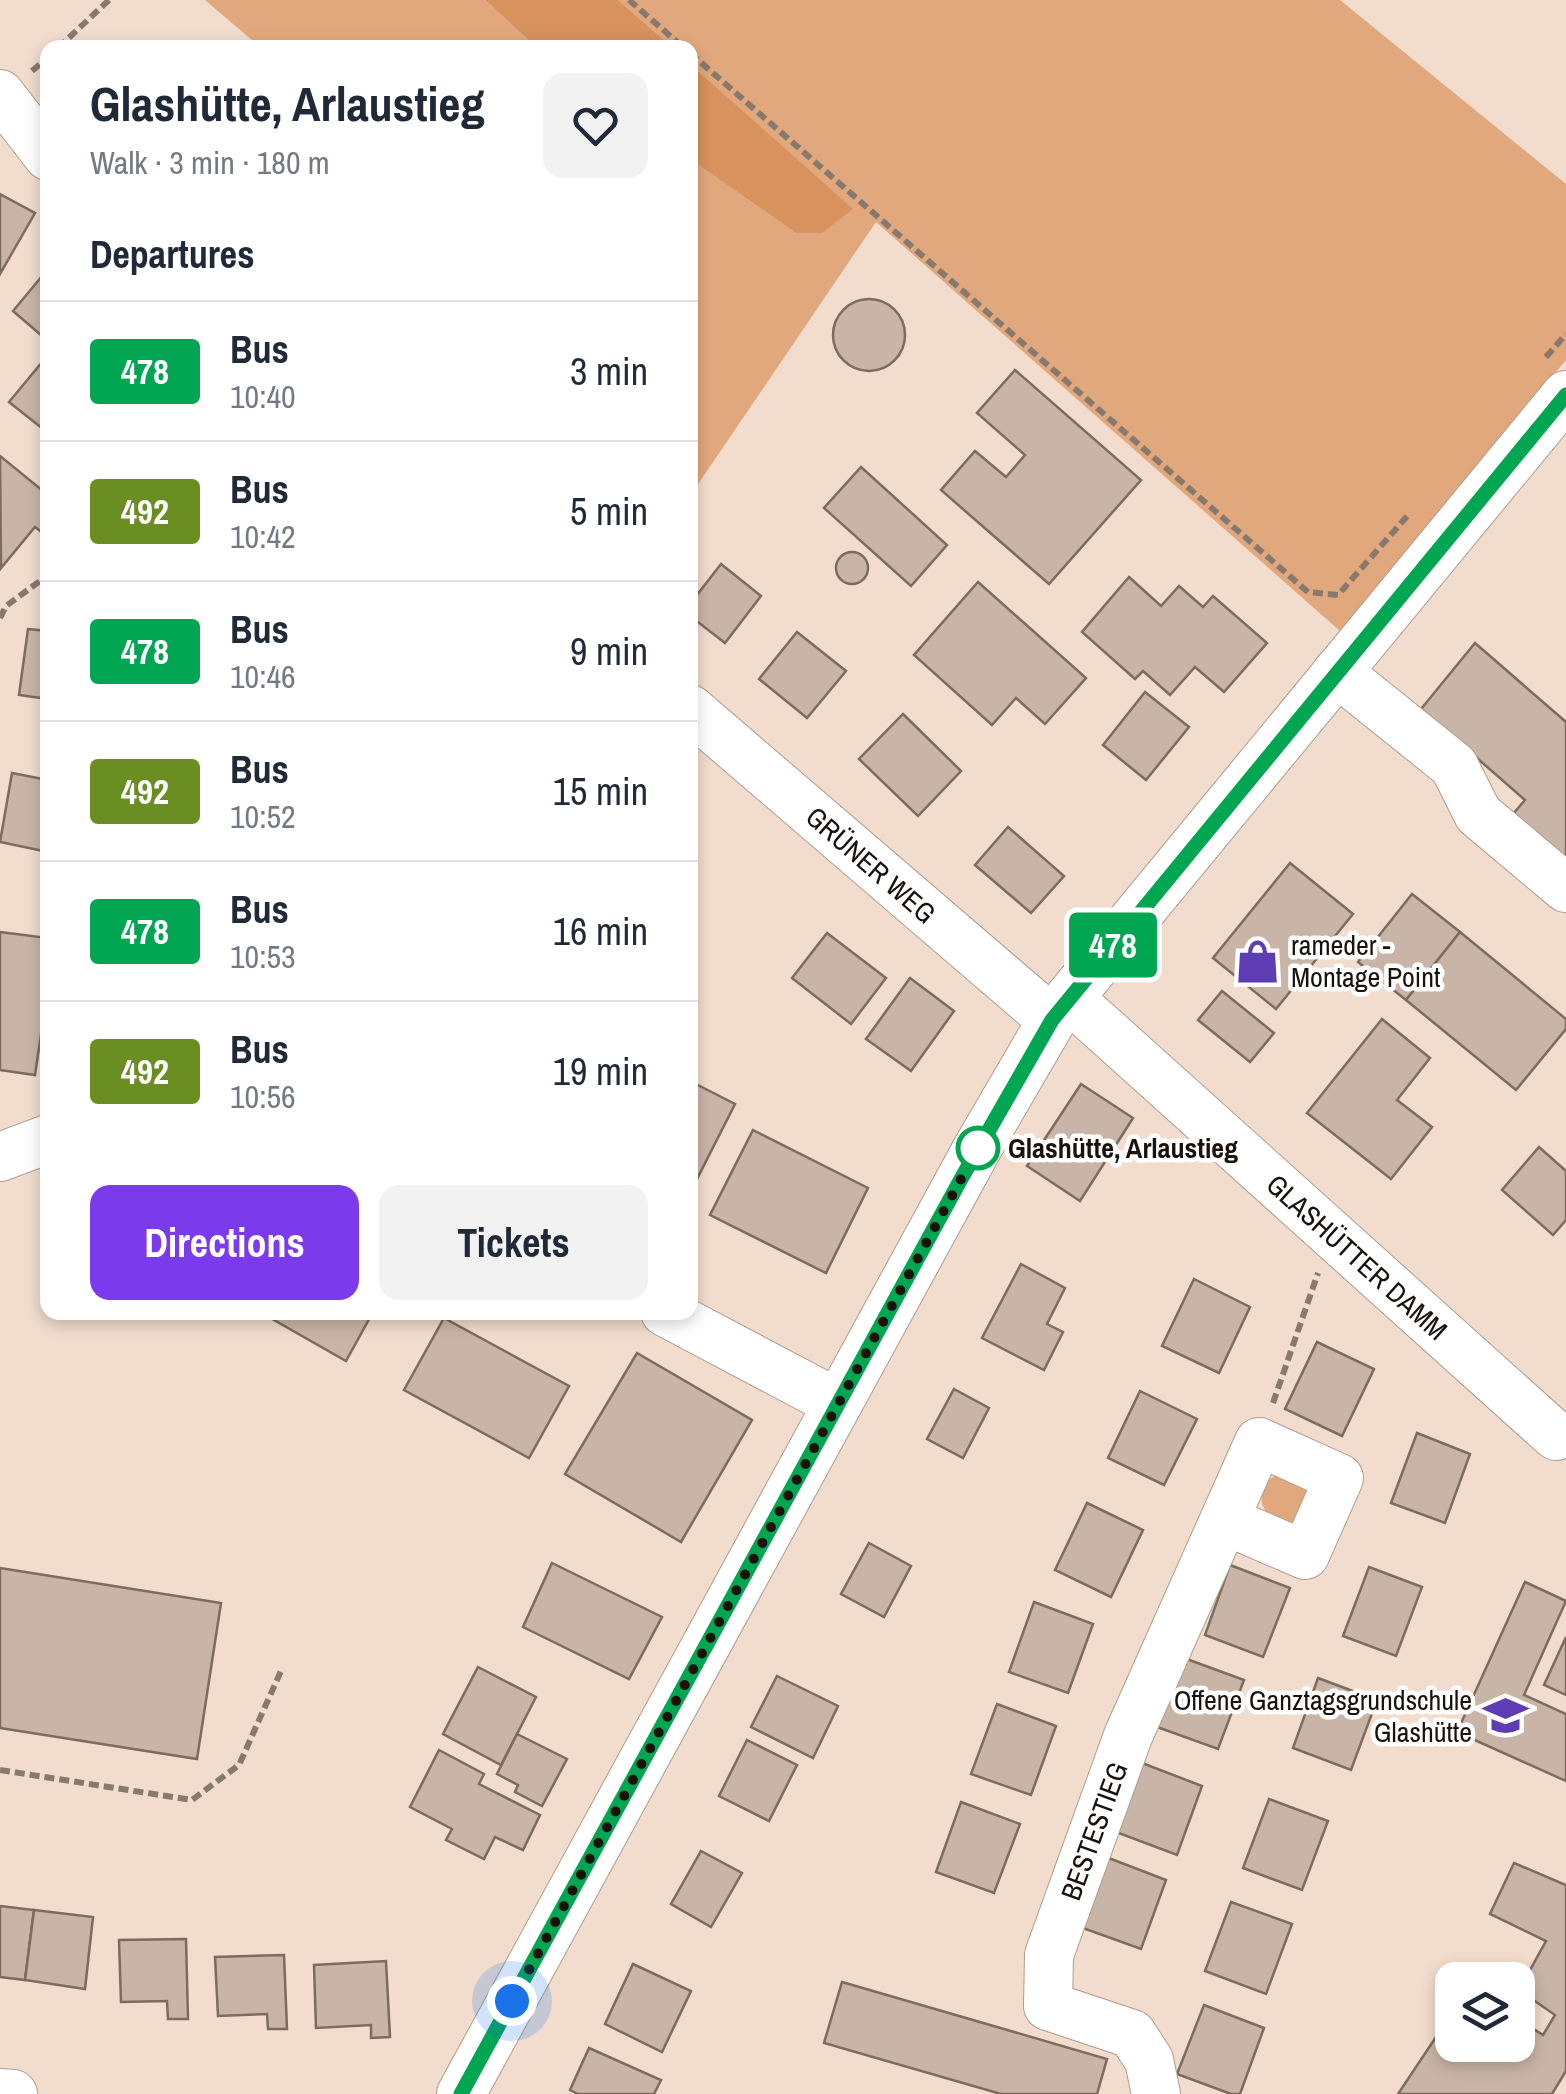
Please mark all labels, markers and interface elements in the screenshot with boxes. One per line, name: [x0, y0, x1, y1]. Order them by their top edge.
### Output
text: Glashütte, Arlaustieg: [90, 71, 484, 136]
button: heart: [543, 73, 648, 178]
text: Walk · 3 min · 180 m: [90, 141, 330, 184]
text: Departures: [90, 229, 255, 280]
text: Bus: [230, 324, 289, 375]
text: 3 min: [570, 346, 648, 397]
text: 478: [121, 348, 169, 395]
text: 10:40: [230, 375, 296, 418]
text: Bus: [230, 464, 289, 515]
text: 5 min: [570, 486, 648, 537]
text: 492: [121, 488, 169, 535]
text: 10:42: [230, 515, 296, 558]
text: Bus: [230, 604, 289, 655]
text: 9 min: [570, 626, 648, 677]
text: 478: [121, 628, 169, 675]
text: 10:46: [230, 655, 296, 698]
text: Bus: [230, 744, 289, 795]
text: 15 min: [553, 766, 648, 817]
text: 492: [121, 768, 169, 815]
text: 10:52: [230, 795, 296, 838]
street label: GRÜNER WEG: [798, 798, 944, 932]
text: Bus: [230, 884, 289, 935]
text: 16 min: [553, 906, 648, 957]
text: 478: [121, 908, 169, 955]
line badge: 478: [1056, 912, 1170, 978]
text: 478: [1089, 922, 1137, 969]
place label: rameder - Montage Point: [1291, 926, 1440, 996]
text: 10:53: [230, 935, 296, 978]
shop icon: rameder - Montage Point: [1234, 937, 1282, 985]
text: Bus: [230, 1024, 289, 1075]
text: 19 min: [553, 1046, 648, 1097]
text: 492: [121, 1048, 169, 1095]
text: 10:56: [230, 1075, 296, 1118]
marker: Glashütte, Arlaustieg: [957, 1127, 999, 1169]
place label: Glashütte, Arlaustieg: [1008, 1129, 1238, 1167]
street label: GLASHÜTTER DAMM: [1258, 1166, 1456, 1348]
button: Directions: [90, 1185, 359, 1300]
button: Tickets: [379, 1185, 648, 1300]
place label: Offene Ganztagsgrundschule Glashütte: [1174, 1681, 1472, 1751]
school or university icon: Offene Ganztagsgrundschule Glashütte: [1481, 1692, 1529, 1740]
street label: BESTESTIEG: [1051, 1757, 1137, 1905]
map controls: [1435, 1962, 1535, 2062]
button: layers: [1435, 1962, 1535, 2062]
your location: [487, 1976, 537, 2026]

